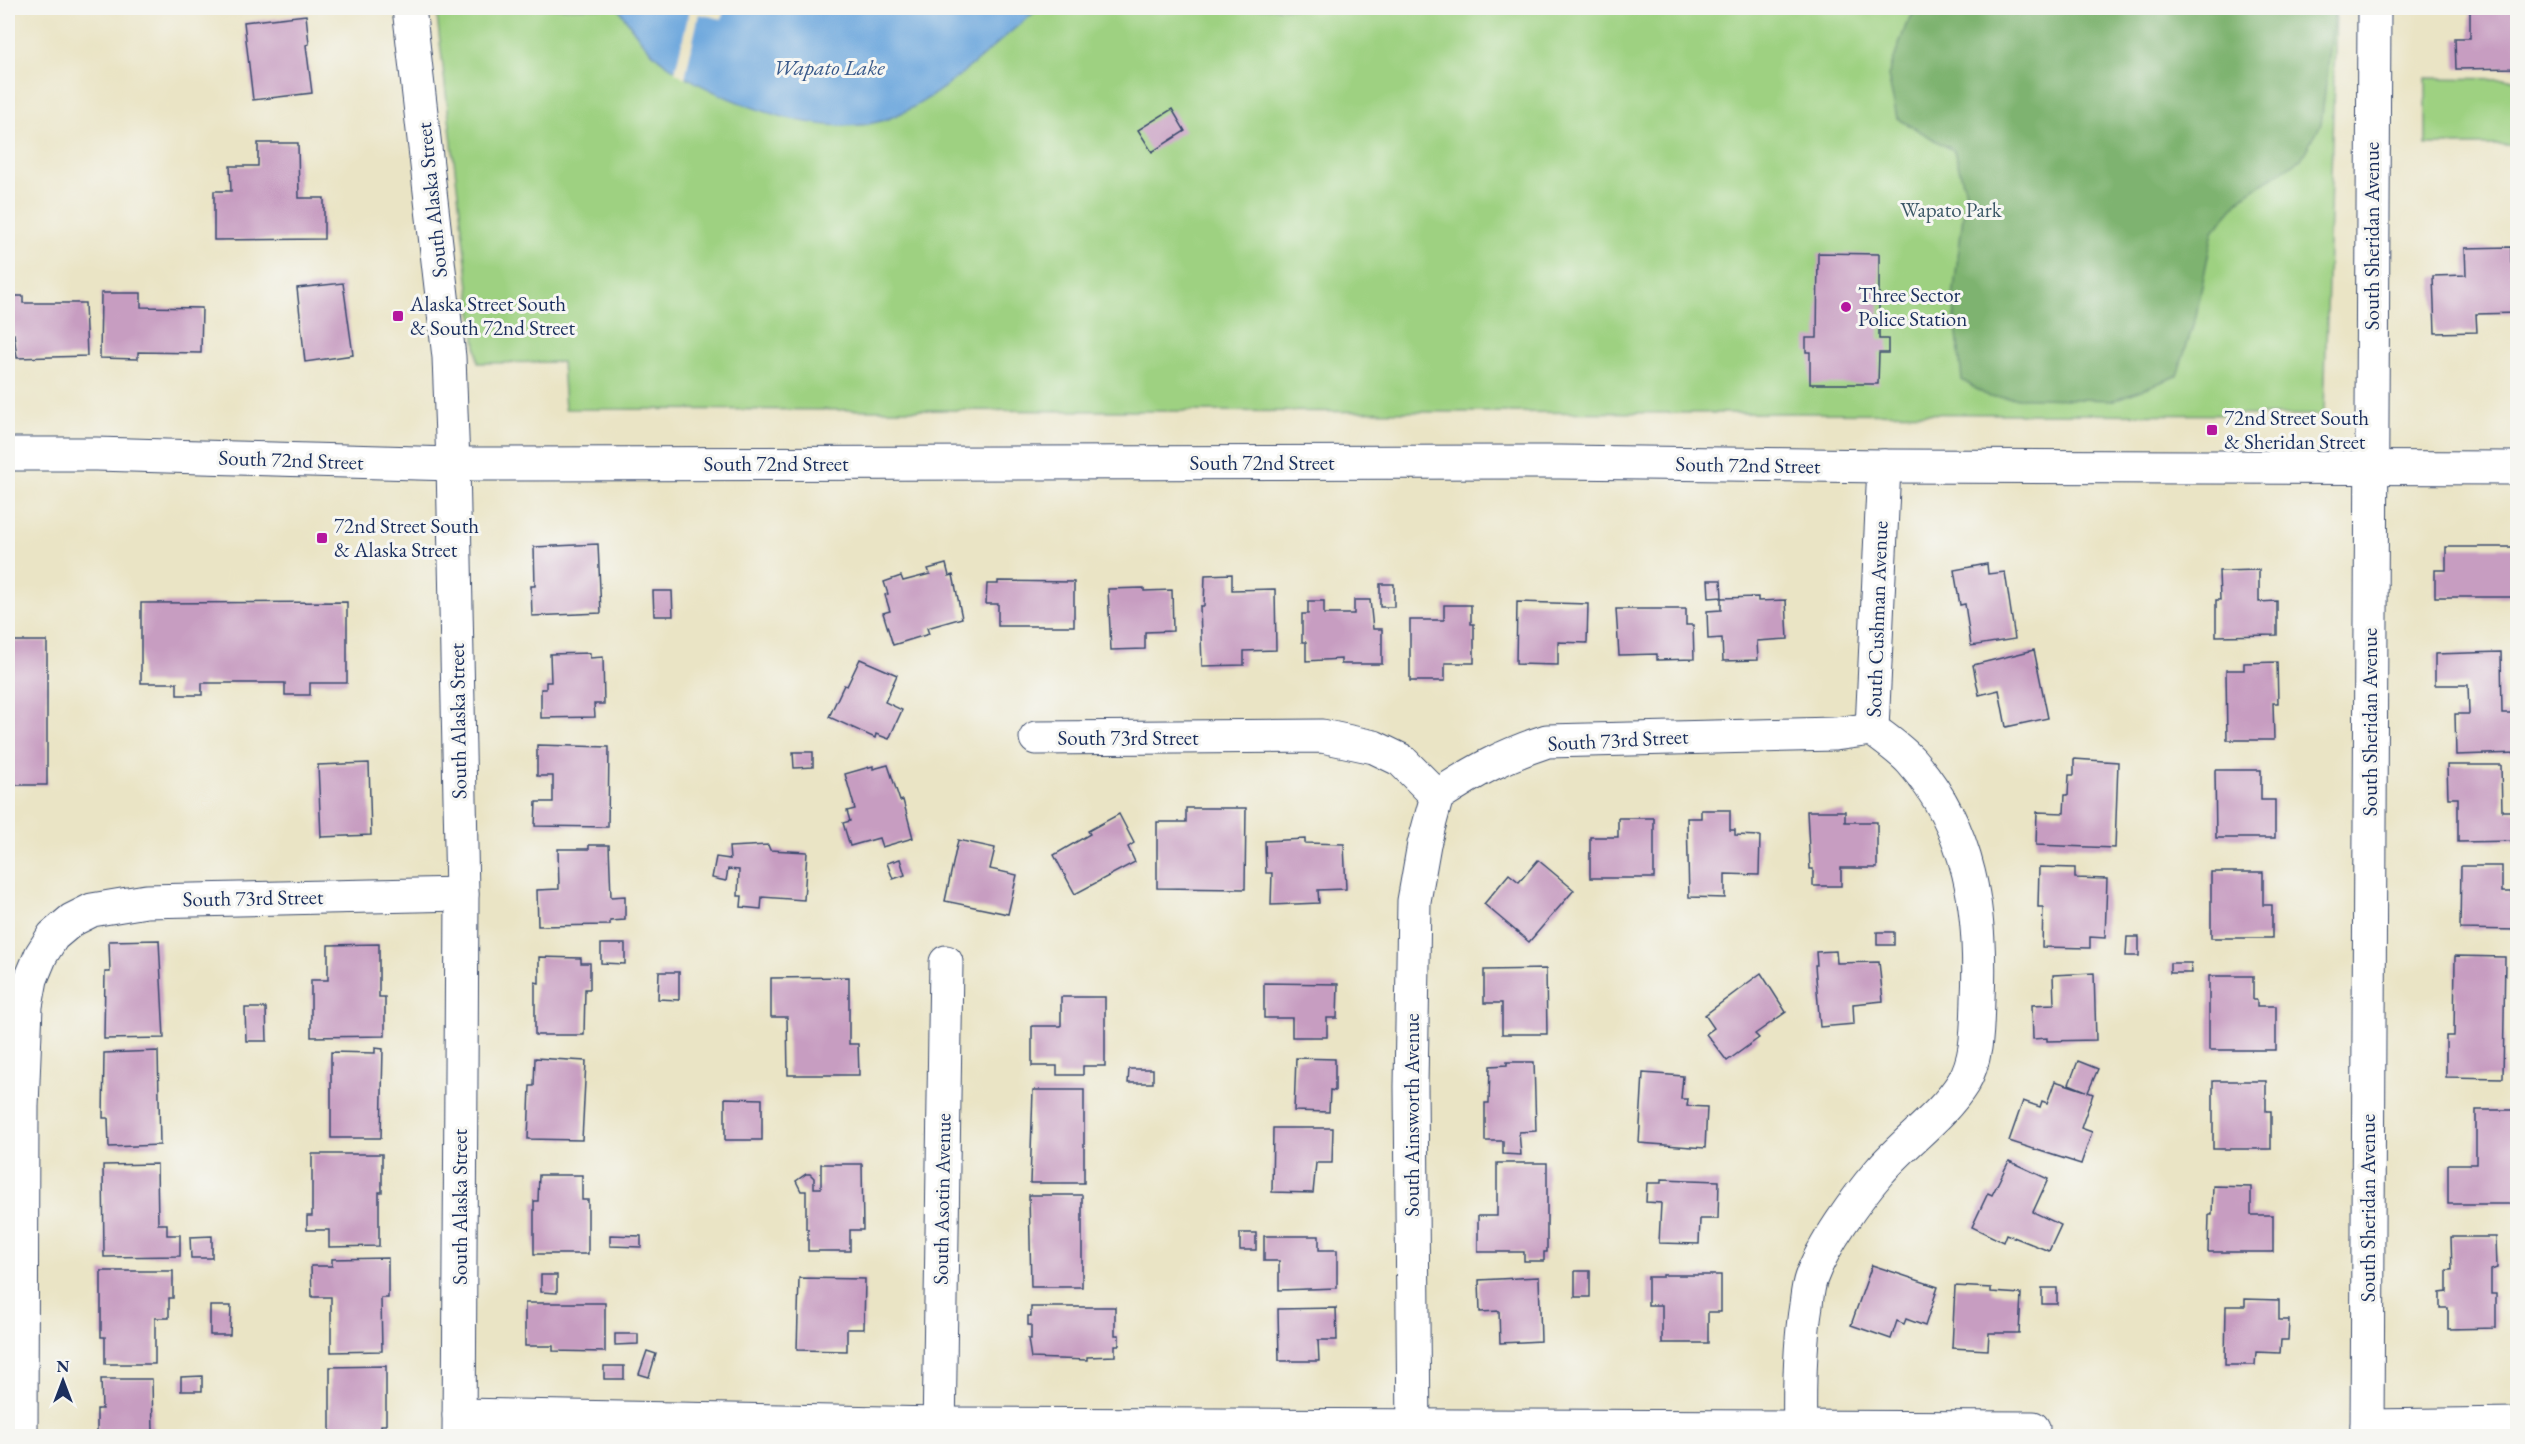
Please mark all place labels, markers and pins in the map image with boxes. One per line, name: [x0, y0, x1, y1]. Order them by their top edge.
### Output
place label: Three Sector Police Station: [1858, 281, 1967, 332]
place label: Alaska Street South & South 72nd Street: [409, 290, 576, 341]
marker: Three Sector Police Station: [1839, 300, 1853, 314]
marker: Alaska Street South & South 72nd Street: [391, 309, 405, 323]
place label: 72nd Street South & Sheridan Street: [2224, 404, 2369, 455]
marker: 72nd Street South & Sheridan Street: [2205, 423, 2219, 437]
place label: 72nd Street South & Alaska Street: [334, 512, 479, 563]
marker: 72nd Street South & Alaska Street: [315, 531, 329, 545]

